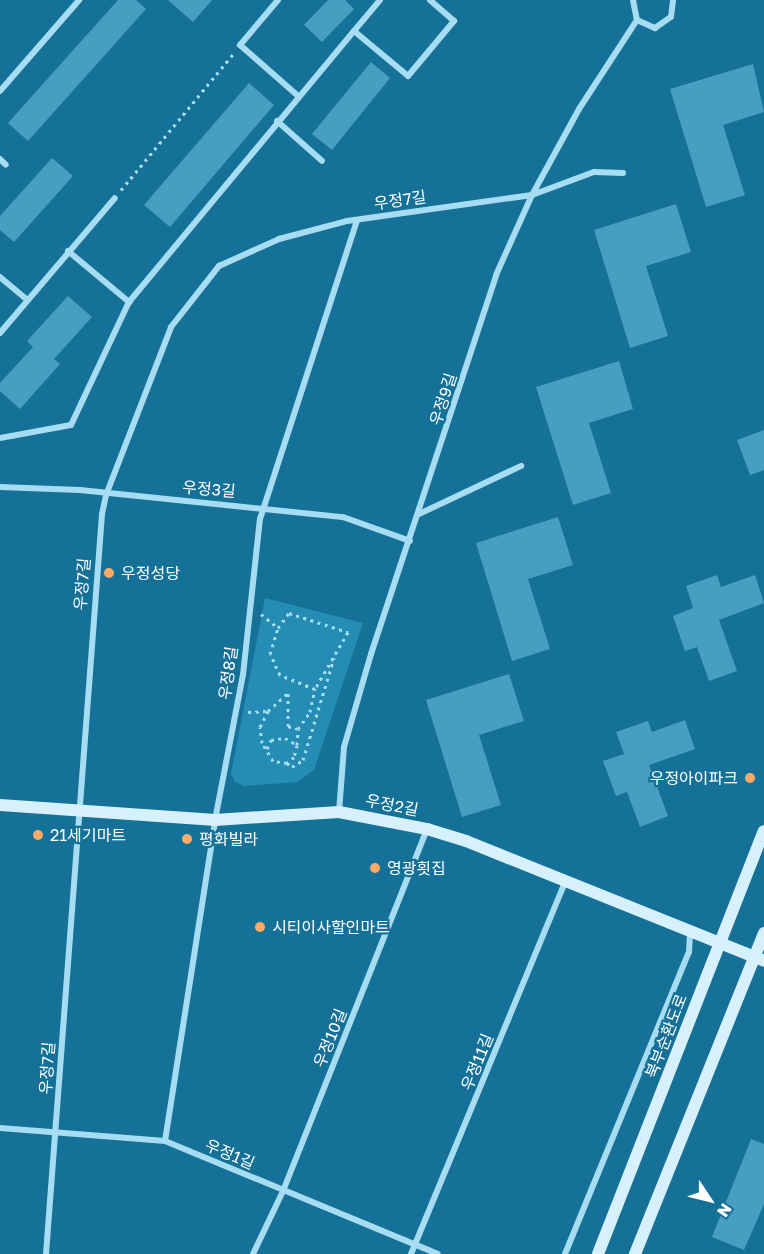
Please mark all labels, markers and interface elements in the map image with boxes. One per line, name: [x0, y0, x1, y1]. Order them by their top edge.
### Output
street label: 우정7길: [373, 187, 427, 213]
street label: 우정9길: [426, 370, 460, 428]
street label: 우정3길: [182, 477, 236, 501]
street label: 우정7길: [70, 557, 94, 611]
place label: 우정성당: [121, 563, 180, 583]
marker: 우정성당: [102, 566, 116, 580]
street label: 우정8길: [215, 645, 241, 701]
place label: 우정아이파크: [650, 768, 738, 788]
marker: 우정아이파크: [743, 771, 757, 785]
street label: 우정2길: [364, 790, 420, 820]
place label: 21세기마트: [50, 825, 126, 845]
marker: 21세기마트: [31, 828, 45, 842]
place label: 평화빌라: [199, 829, 258, 849]
marker: 평화빌라: [180, 832, 194, 846]
place label: 영광횟집: [387, 858, 446, 878]
marker: 영광횟집: [368, 861, 382, 875]
place label: 시티이사할인마트: [272, 917, 390, 937]
marker: 시티이사할인마트: [253, 920, 267, 934]
street label: 북부순환도로: [641, 991, 691, 1081]
street label: 우정10길: [310, 1006, 350, 1070]
street label: 우정11길: [457, 1031, 497, 1093]
street label: 우정7길: [36, 1041, 58, 1095]
street label: 우정1길: [202, 1135, 258, 1173]
north arrow: [680, 1170, 740, 1230]
text: N: [713, 1200, 736, 1221]

